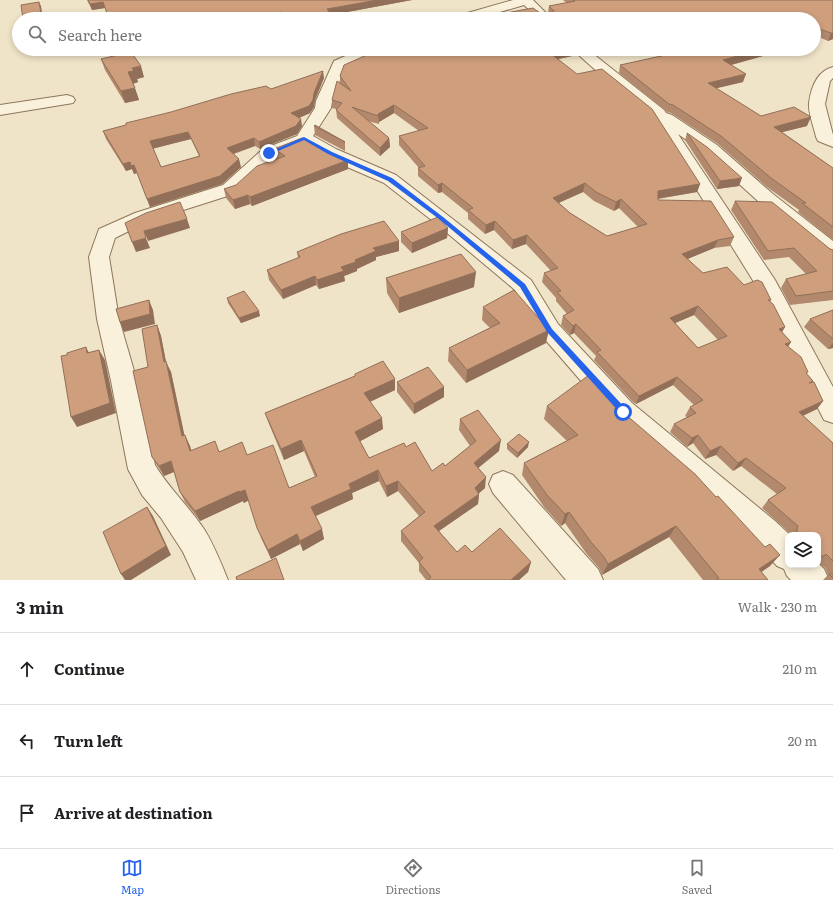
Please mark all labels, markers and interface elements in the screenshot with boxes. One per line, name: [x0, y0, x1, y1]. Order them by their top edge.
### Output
search box: [12, 12, 821, 56]
icon: search: [26, 23, 48, 45]
text: Search here: [58, 23, 142, 46]
route end: [260, 144, 278, 162]
route start: [614, 403, 632, 421]
map controls: [785, 532, 821, 568]
button: layers: [785, 532, 821, 568]
text: 3 min: [16, 594, 64, 619]
text: Walk · 230 m: [738, 597, 817, 616]
text: Continue: [54, 657, 124, 680]
icon: ahead: [16, 658, 38, 680]
text: 210 m: [782, 659, 817, 678]
text: Turn left: [54, 729, 123, 752]
icon: left: [16, 730, 38, 752]
text: 20 m: [788, 731, 817, 750]
text: Arrive at destination: [54, 801, 213, 824]
icon: arrive: [16, 802, 38, 824]
tab: Map: [121, 857, 144, 897]
tab: Directions: [385, 857, 440, 897]
tab: Saved: [682, 857, 712, 897]

